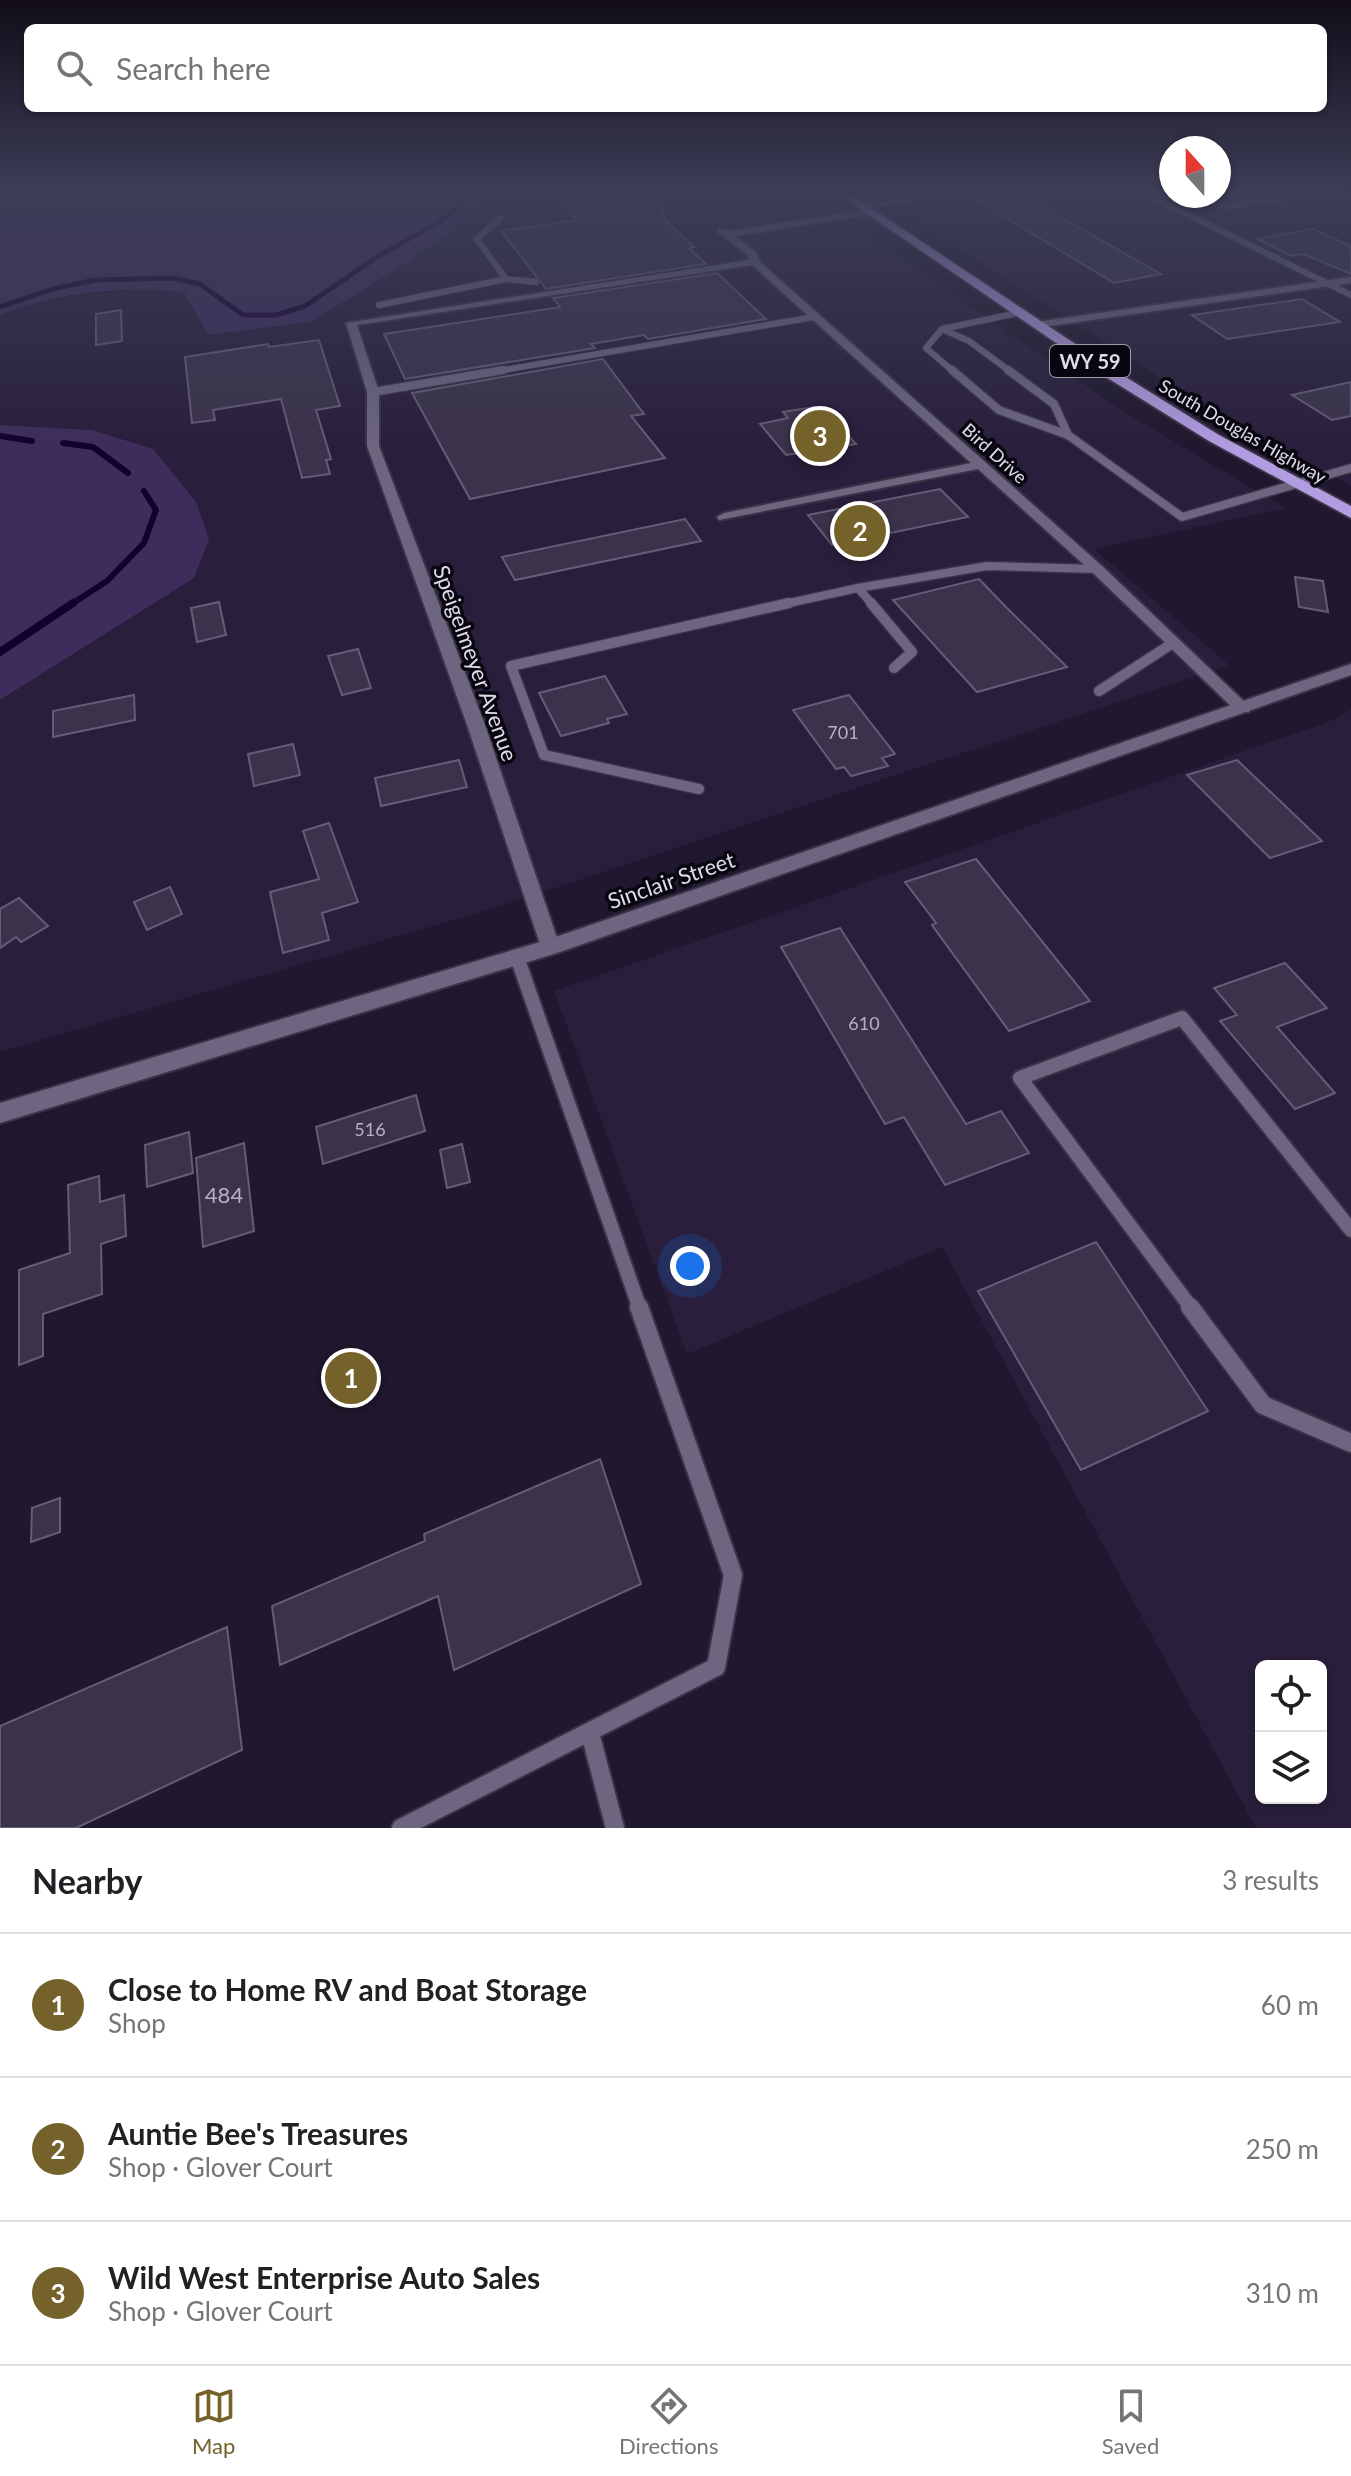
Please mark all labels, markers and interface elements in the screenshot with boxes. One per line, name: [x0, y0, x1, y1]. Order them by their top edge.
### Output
search box: [24, 24, 1327, 112]
icon: search: [52, 46, 96, 90]
text: Search here: [116, 50, 271, 86]
north arrow: [1159, 136, 1231, 208]
road number: WY 59: [1050, 345, 1130, 377]
street label: South Douglas Highway: [1156, 374, 1331, 488]
pin: 3: [794, 406, 846, 466]
street label: Bird Drive: [958, 418, 1032, 488]
pin: 2: [834, 501, 886, 561]
street label: Speigelmeyer Avenue: [428, 561, 524, 765]
house number: 701: [827, 721, 859, 743]
street label: Sinclair Street: [604, 846, 738, 914]
house number: 610: [848, 1012, 880, 1034]
house number: 516: [354, 1118, 386, 1140]
house number: 484: [205, 1181, 243, 1208]
your location: [670, 1246, 710, 1286]
pin: 1: [325, 1348, 377, 1408]
map controls: [1255, 1660, 1327, 1804]
button: locate: [1255, 1660, 1327, 1732]
button: layers: [1255, 1732, 1327, 1804]
text: Nearby: [32, 1860, 143, 1901]
text: 3 results: [1222, 1864, 1319, 1896]
text: Close to Home RV and Boat Storage: [108, 1971, 587, 2007]
text: 1: [50, 1989, 66, 2021]
text: 60 m: [1261, 1989, 1319, 2021]
text: Shop: [108, 2007, 166, 2039]
text: Auntie Bee's Treasures: [108, 2115, 408, 2151]
text: 2: [50, 2133, 66, 2165]
text: 250 m: [1246, 2133, 1319, 2165]
text: Shop · Glover Court: [108, 2151, 333, 2183]
text: Wild West Enterprise Auto Sales: [108, 2259, 540, 2295]
text: 3: [50, 2277, 66, 2309]
text: 310 m: [1246, 2277, 1319, 2309]
text: Shop · Glover Court: [108, 2295, 333, 2327]
tab: Map: [192, 2384, 236, 2459]
tab: Directions: [619, 2384, 718, 2459]
tab: Saved: [1102, 2384, 1159, 2459]

